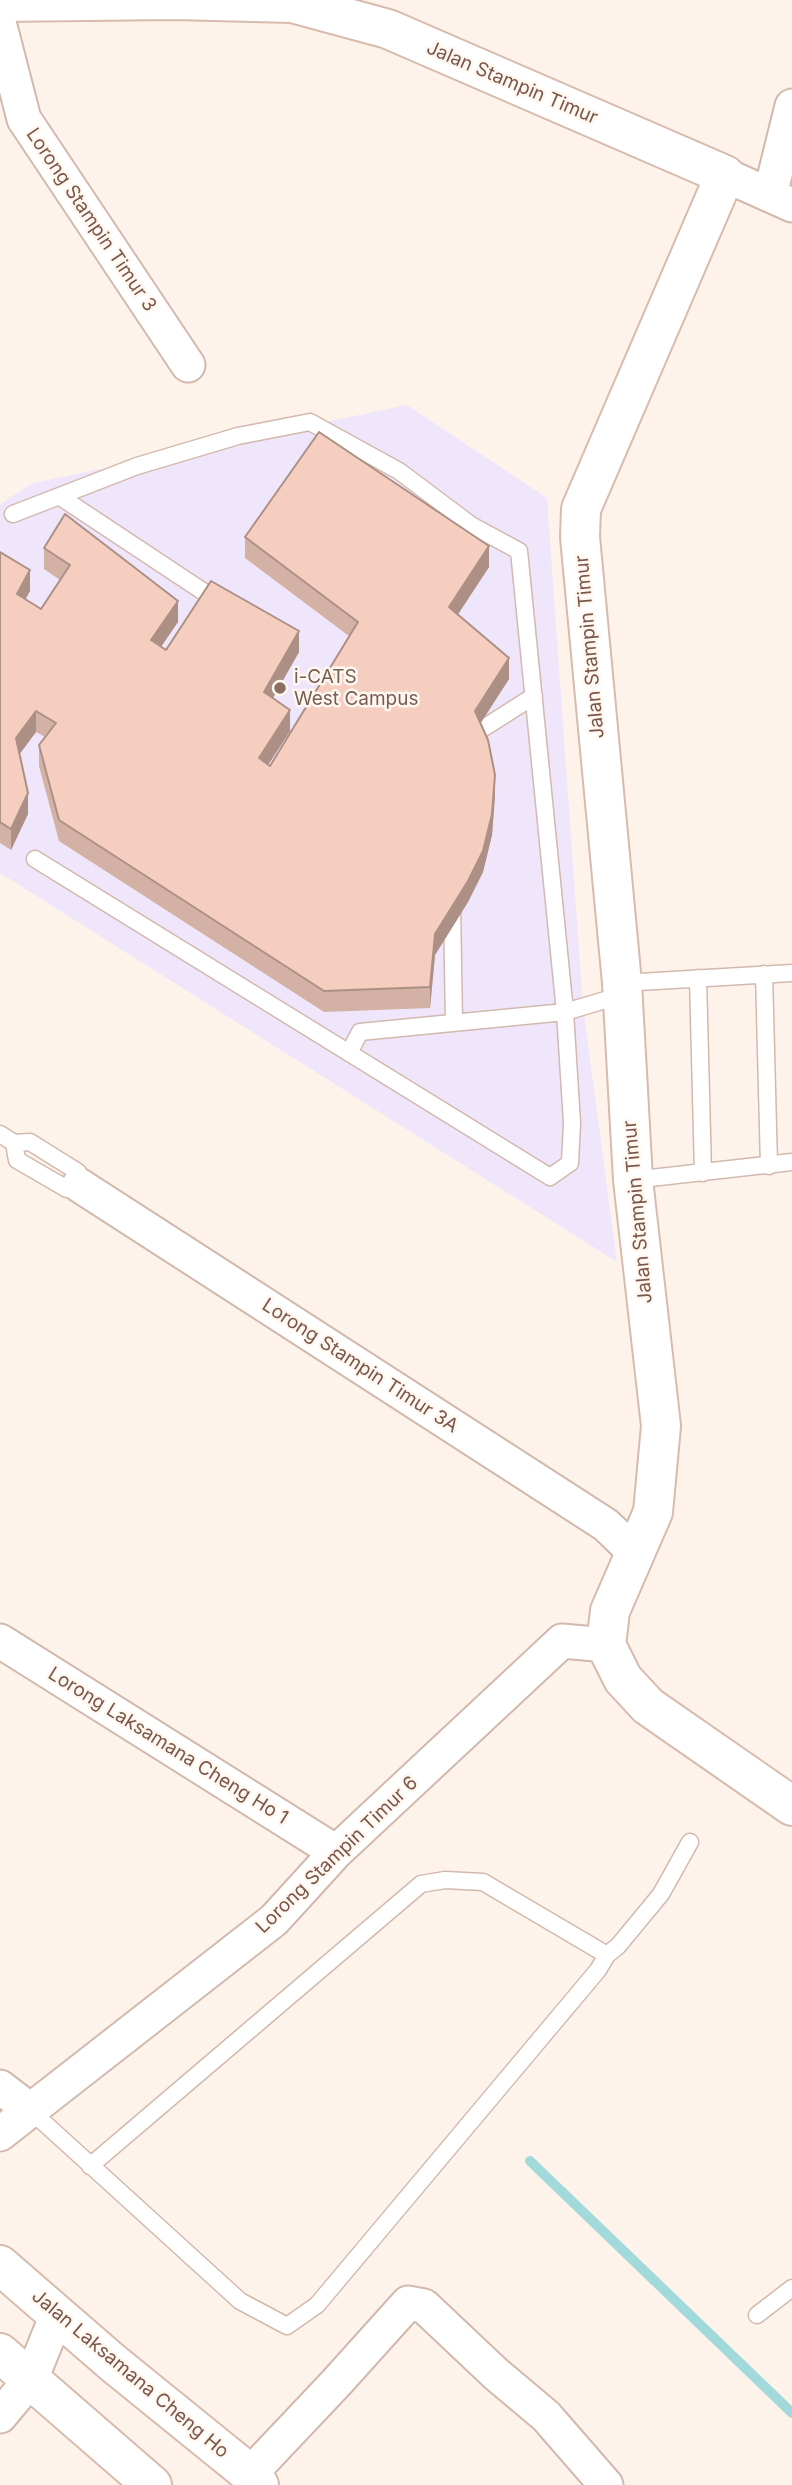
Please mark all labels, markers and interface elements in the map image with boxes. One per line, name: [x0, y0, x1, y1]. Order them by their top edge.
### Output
street label: Jalan Stampin Timur: [423, 37, 601, 129]
street label: Lorong Stampin Timur 3: [21, 124, 161, 316]
street label: Jalan Stampin Timur: [571, 554, 609, 740]
place label: i-CATS West Campus: [294, 666, 419, 710]
marker: i-CATS West Campus: [272, 680, 288, 696]
street label: Jalan Stampin Timur: [619, 1119, 657, 1305]
street label: Lorong Stampin Timur 3A: [258, 1294, 462, 1438]
street label: Lorong Laksamana Cheng Ho 1: [44, 1662, 292, 1830]
street label: Lorong Stampin Timur 6: [251, 1772, 423, 1938]
street label: Jalan Laksamana Cheng Ho: [27, 2285, 233, 2463]

